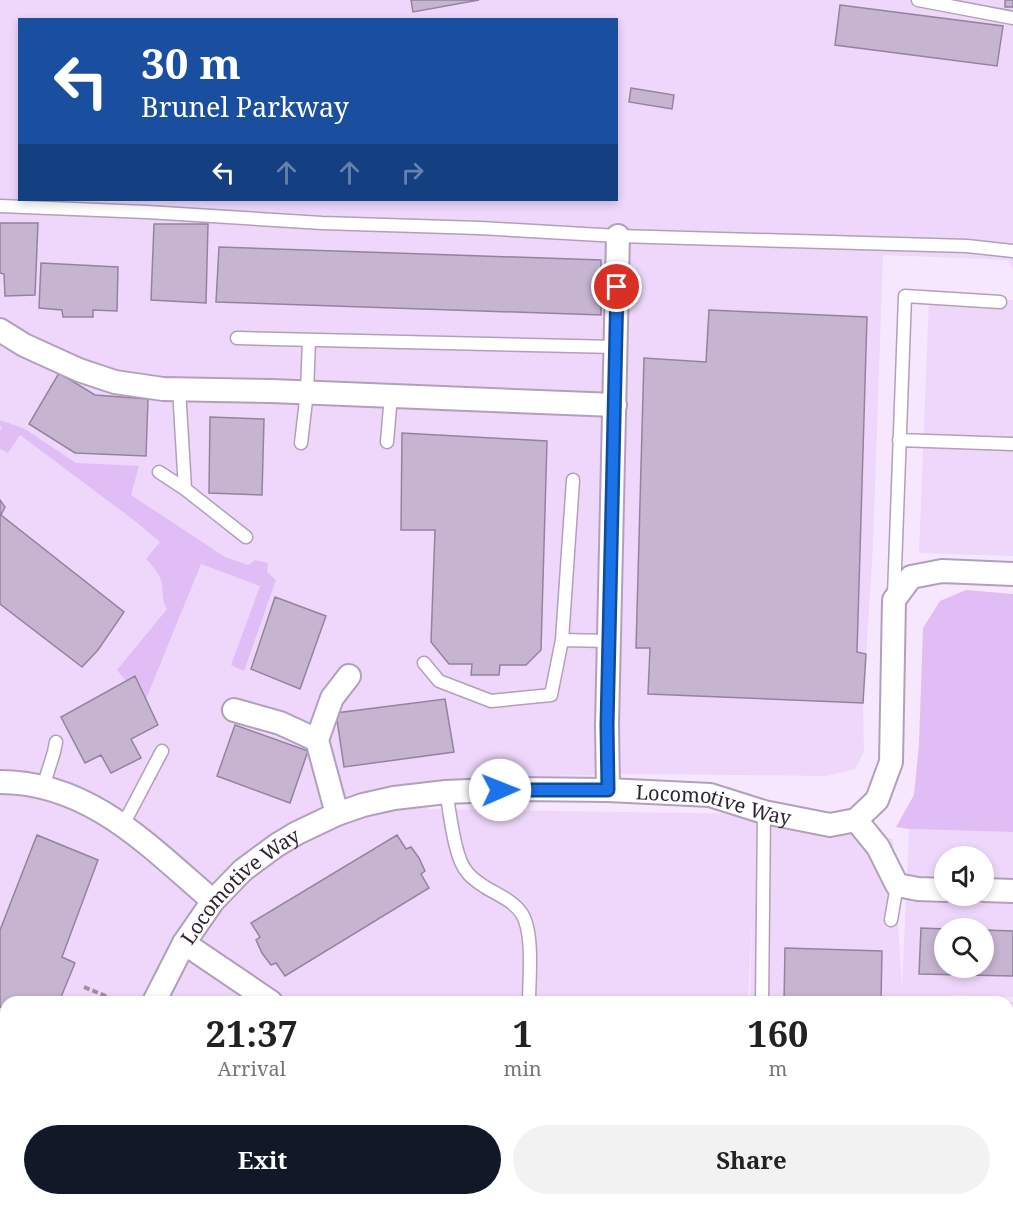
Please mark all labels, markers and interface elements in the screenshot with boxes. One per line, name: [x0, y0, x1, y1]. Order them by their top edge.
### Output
text: 30 m: [141, 34, 241, 91]
icon: left: [42, 42, 120, 120]
text: Brunel Parkway: [141, 88, 349, 125]
icon: left: [207, 156, 240, 189]
icon: ahead: [270, 156, 303, 189]
icon: ahead: [333, 156, 366, 189]
icon: right: [396, 156, 429, 189]
pin: [591, 261, 642, 312]
icon: arrive: [600, 270, 633, 303]
position arrow: [468, 758, 532, 822]
street label: Locomotive Way: [635, 778, 794, 831]
street label: Locomotive Way: [174, 821, 305, 949]
map controls: [934, 846, 994, 978]
button: sound: [934, 846, 994, 906]
button: search: [934, 918, 994, 978]
text: 21:37: [206, 1009, 298, 1058]
text: 1: [512, 1009, 533, 1058]
text: 160: [747, 1009, 808, 1058]
text: Arrival: [218, 1055, 286, 1082]
text: min: [504, 1055, 542, 1082]
text: m: [768, 1055, 787, 1082]
button: Exit: [24, 1125, 501, 1194]
button: Share: [513, 1125, 990, 1194]

